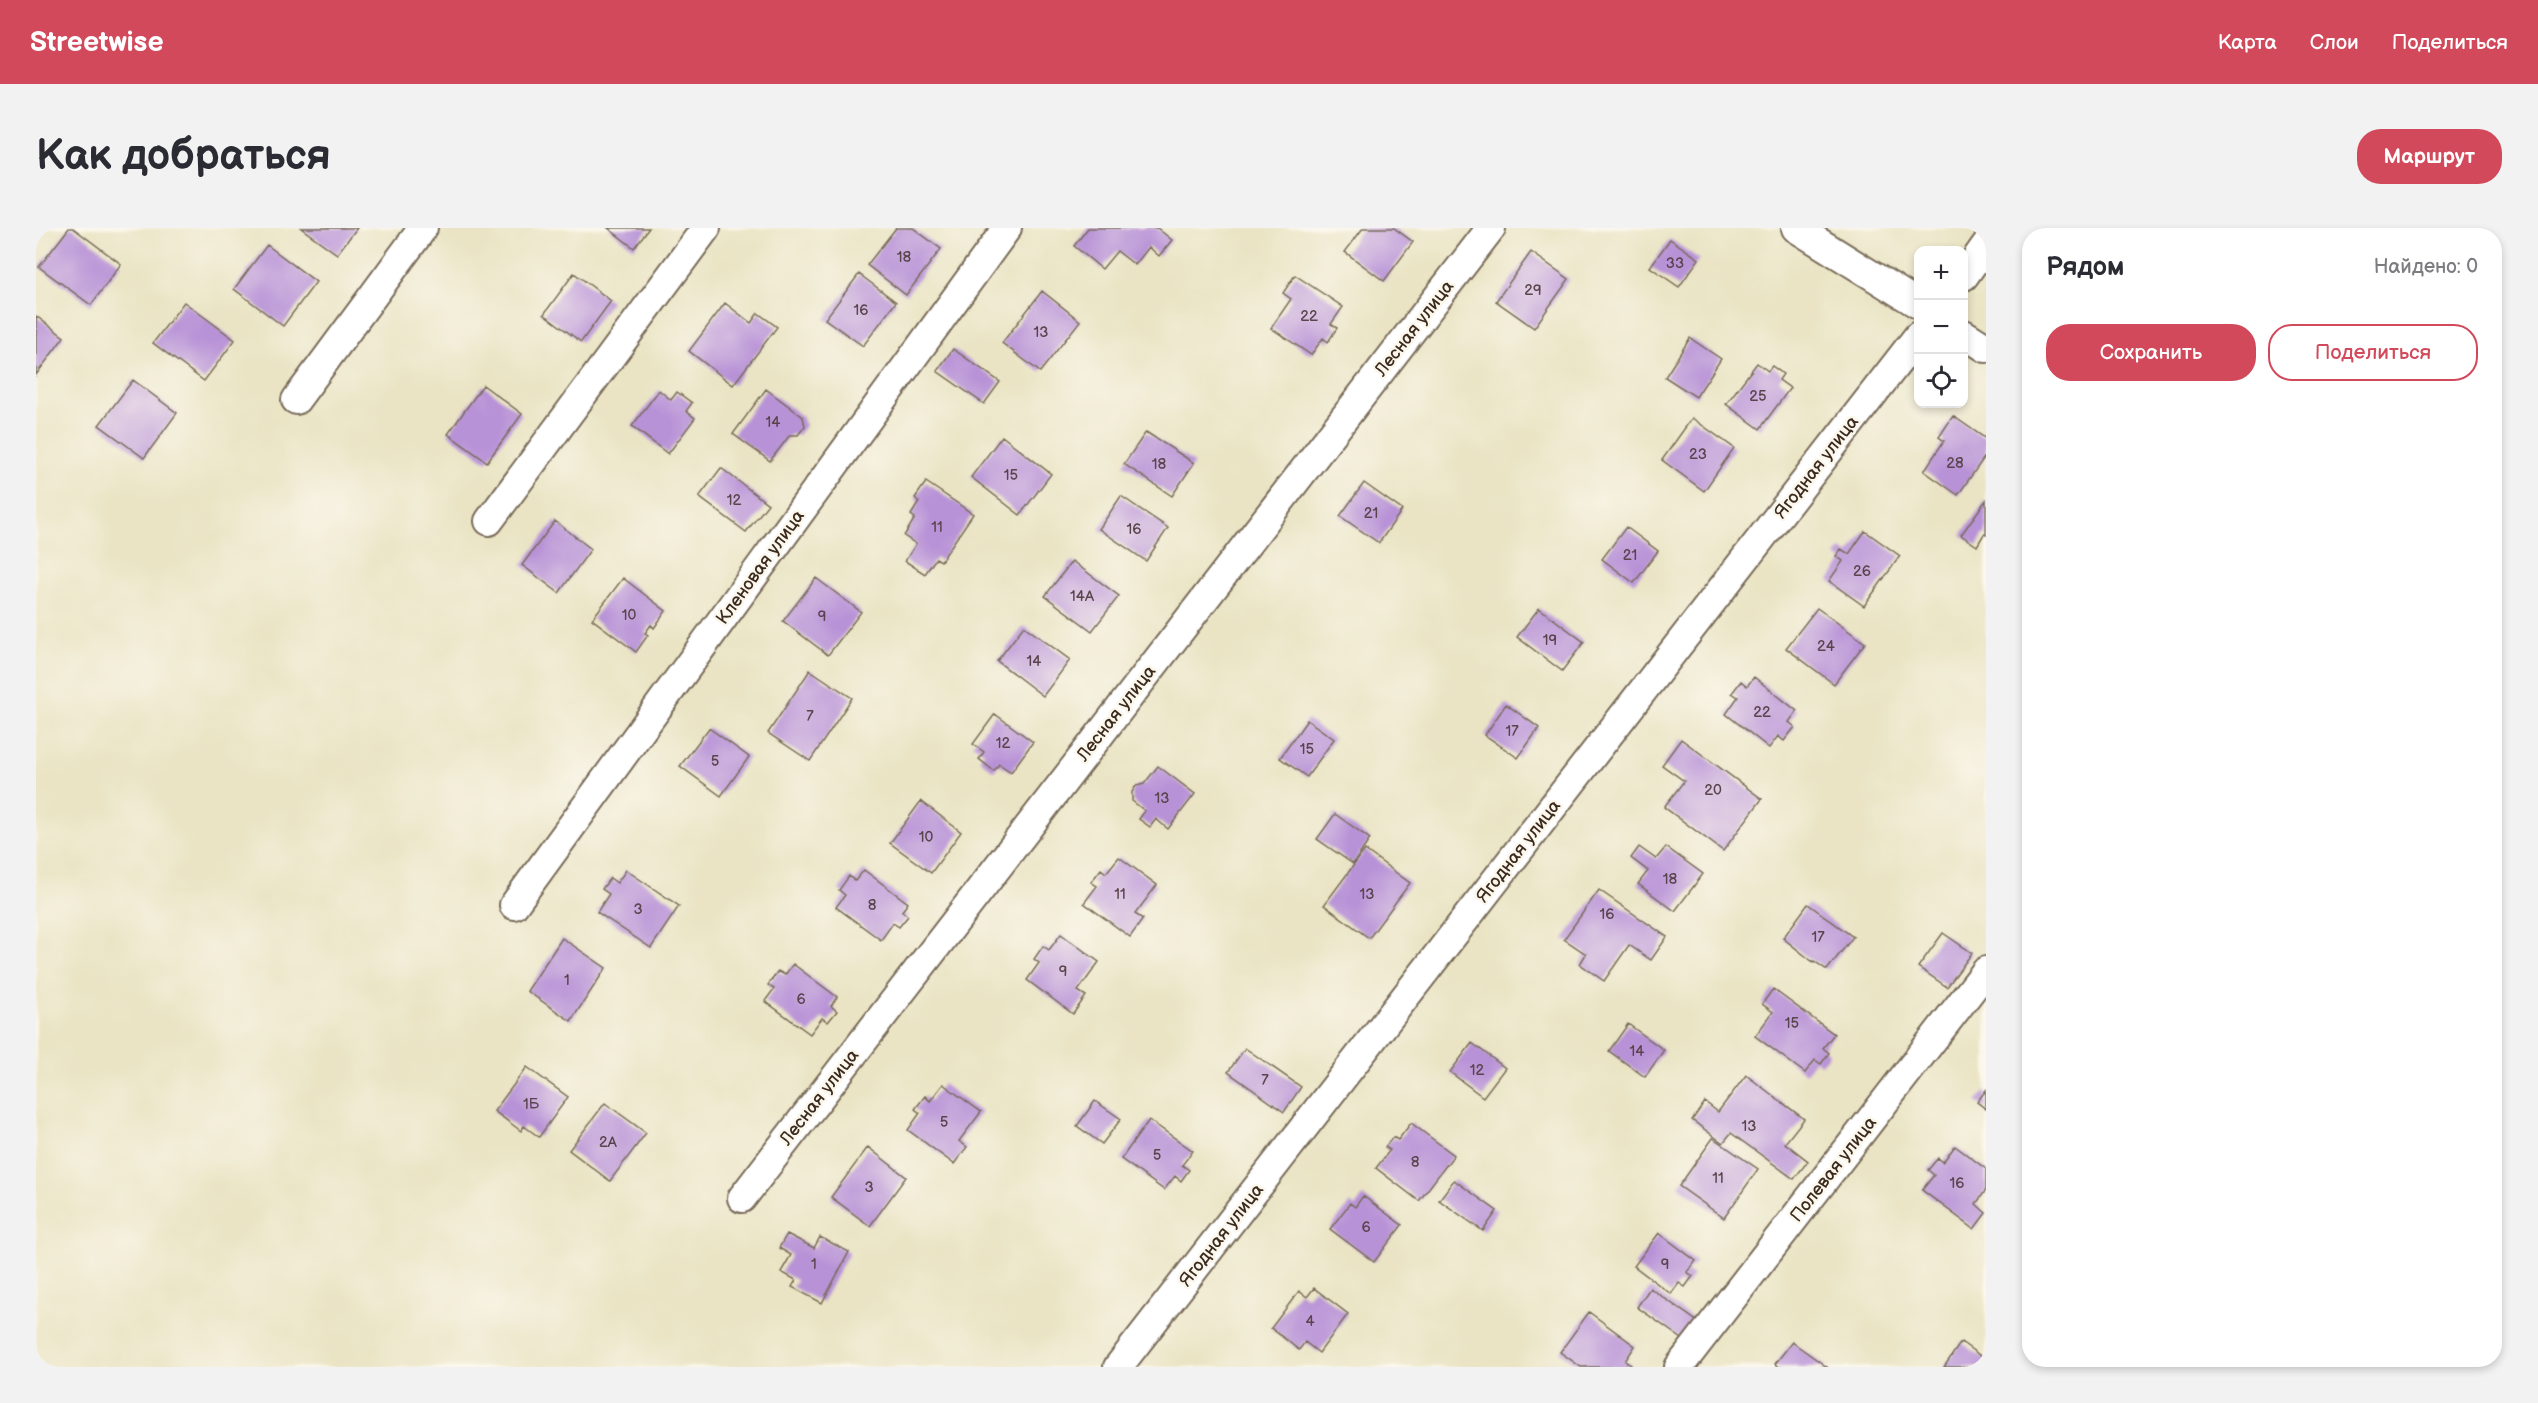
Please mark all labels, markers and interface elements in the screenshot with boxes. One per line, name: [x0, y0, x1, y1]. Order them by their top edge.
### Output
text: Streetwise: [30, 26, 163, 59]
text: Карта: [2218, 30, 2277, 55]
text: Слои: [2310, 30, 2359, 55]
text: Поделиться: [2392, 30, 2508, 55]
button: Маршрут: [2357, 129, 2502, 184]
text: Как добраться: [36, 131, 331, 182]
map controls: [1914, 246, 1968, 408]
button: +: [1914, 246, 1968, 300]
house number: 18: [897, 248, 912, 267]
text: Рядом: [2046, 252, 2124, 283]
house number: 33: [1666, 254, 1684, 273]
text: Найдено: 0: [2374, 255, 2478, 279]
street label: Лесная улица: [1370, 276, 1459, 381]
house number: 29: [1524, 281, 1542, 300]
button: −: [1914, 300, 1968, 354]
house number: 16: [854, 301, 868, 320]
house number: 22: [1300, 307, 1318, 326]
house number: 13: [1033, 323, 1049, 342]
button: Сохранить: [2046, 324, 2256, 381]
button: Поделиться: [2268, 324, 2478, 381]
button: locate: [1914, 354, 1968, 408]
house number: 25: [1749, 387, 1767, 406]
street label: Ягодная улица: [1770, 411, 1863, 523]
house number: 14: [766, 413, 780, 432]
house number: 23: [1689, 445, 1707, 464]
house number: 28: [1946, 454, 1964, 473]
house number: 18: [1152, 455, 1167, 474]
house number: 15: [1004, 466, 1018, 485]
house number: 12: [727, 491, 741, 510]
house number: 21: [1364, 504, 1378, 523]
street label: Кленовая улица: [712, 506, 809, 629]
house number: 11: [931, 518, 943, 537]
house number: 16: [1127, 520, 1141, 539]
house number: 21: [1623, 546, 1637, 565]
house number: 26: [1853, 562, 1871, 581]
house number: 14А: [1070, 587, 1095, 606]
house number: 10: [622, 606, 636, 625]
house number: 9: [818, 607, 826, 626]
house number: 19: [1543, 631, 1557, 650]
house number: 24: [1817, 637, 1835, 656]
house number: 14: [1027, 652, 1041, 671]
street label: Лесная улица: [1072, 661, 1161, 766]
house number: 22: [1753, 703, 1771, 722]
house number: 7: [806, 707, 814, 726]
house number: 17: [1505, 722, 1519, 741]
house number: 12: [996, 734, 1010, 753]
house number: 15: [1300, 740, 1314, 759]
house number: 5: [711, 752, 719, 771]
house number: 20: [1704, 781, 1722, 800]
house number: 13: [1154, 789, 1170, 808]
street label: Ягодная улица: [1472, 795, 1565, 907]
house number: 10: [919, 828, 933, 847]
house number: 18: [1663, 870, 1678, 889]
house number: 11: [1114, 885, 1126, 904]
house number: 13: [1359, 885, 1375, 904]
house number: 8: [868, 896, 877, 915]
house number: 3: [633, 900, 643, 919]
house number: 16: [1600, 905, 1614, 924]
house number: 17: [1811, 928, 1825, 947]
house number: 9: [1059, 962, 1067, 981]
house number: 1: [564, 971, 570, 990]
house number: 6: [796, 990, 806, 1009]
house number: 15: [1785, 1014, 1799, 1033]
house number: 14: [1630, 1042, 1644, 1061]
street label: Лесная улица: [775, 1045, 864, 1150]
house number: 12: [1470, 1061, 1484, 1080]
house number: 7: [1261, 1071, 1269, 1090]
house number: 1Б: [523, 1095, 540, 1114]
street label: Полевая улица: [1786, 1112, 1881, 1226]
house number: 5: [940, 1113, 948, 1132]
house number: 13: [1741, 1117, 1757, 1136]
house number: 2А: [599, 1133, 618, 1152]
house number: 5: [1153, 1146, 1161, 1165]
house number: 8: [1411, 1153, 1420, 1172]
house number: 11: [1712, 1169, 1724, 1188]
house number: 16: [1950, 1174, 1964, 1193]
house number: 3: [864, 1178, 874, 1197]
street label: Ягодная улица: [1175, 1179, 1268, 1291]
house number: 6: [1361, 1218, 1371, 1237]
house number: 1: [811, 1255, 817, 1274]
house number: 9: [1661, 1255, 1669, 1274]
house number: 4: [1305, 1312, 1315, 1331]

